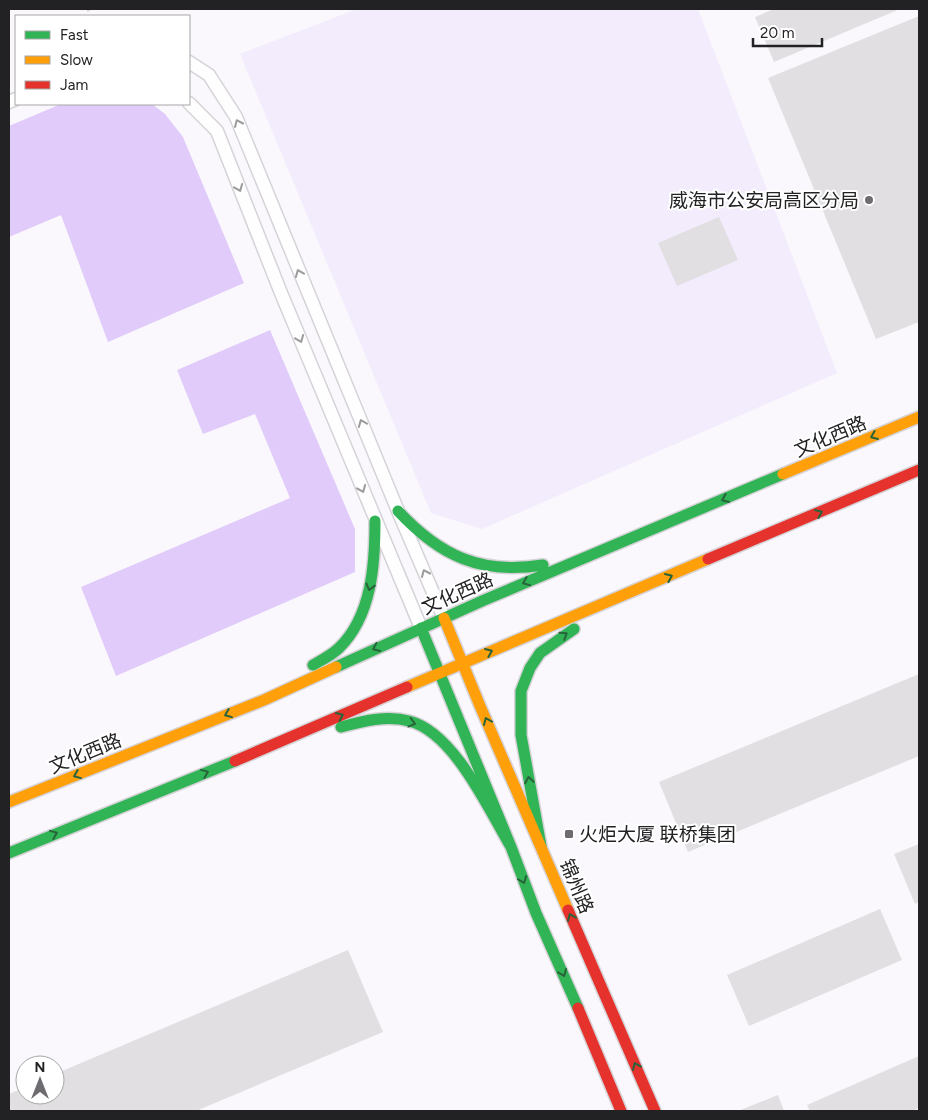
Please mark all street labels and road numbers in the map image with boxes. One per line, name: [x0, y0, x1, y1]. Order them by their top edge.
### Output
street label: 文化西路: [791, 411, 870, 462]
street label: 文化西路: [418, 567, 497, 619]
street label: 文化西路: [46, 729, 125, 778]
street label: 锦州路: [555, 855, 598, 917]

